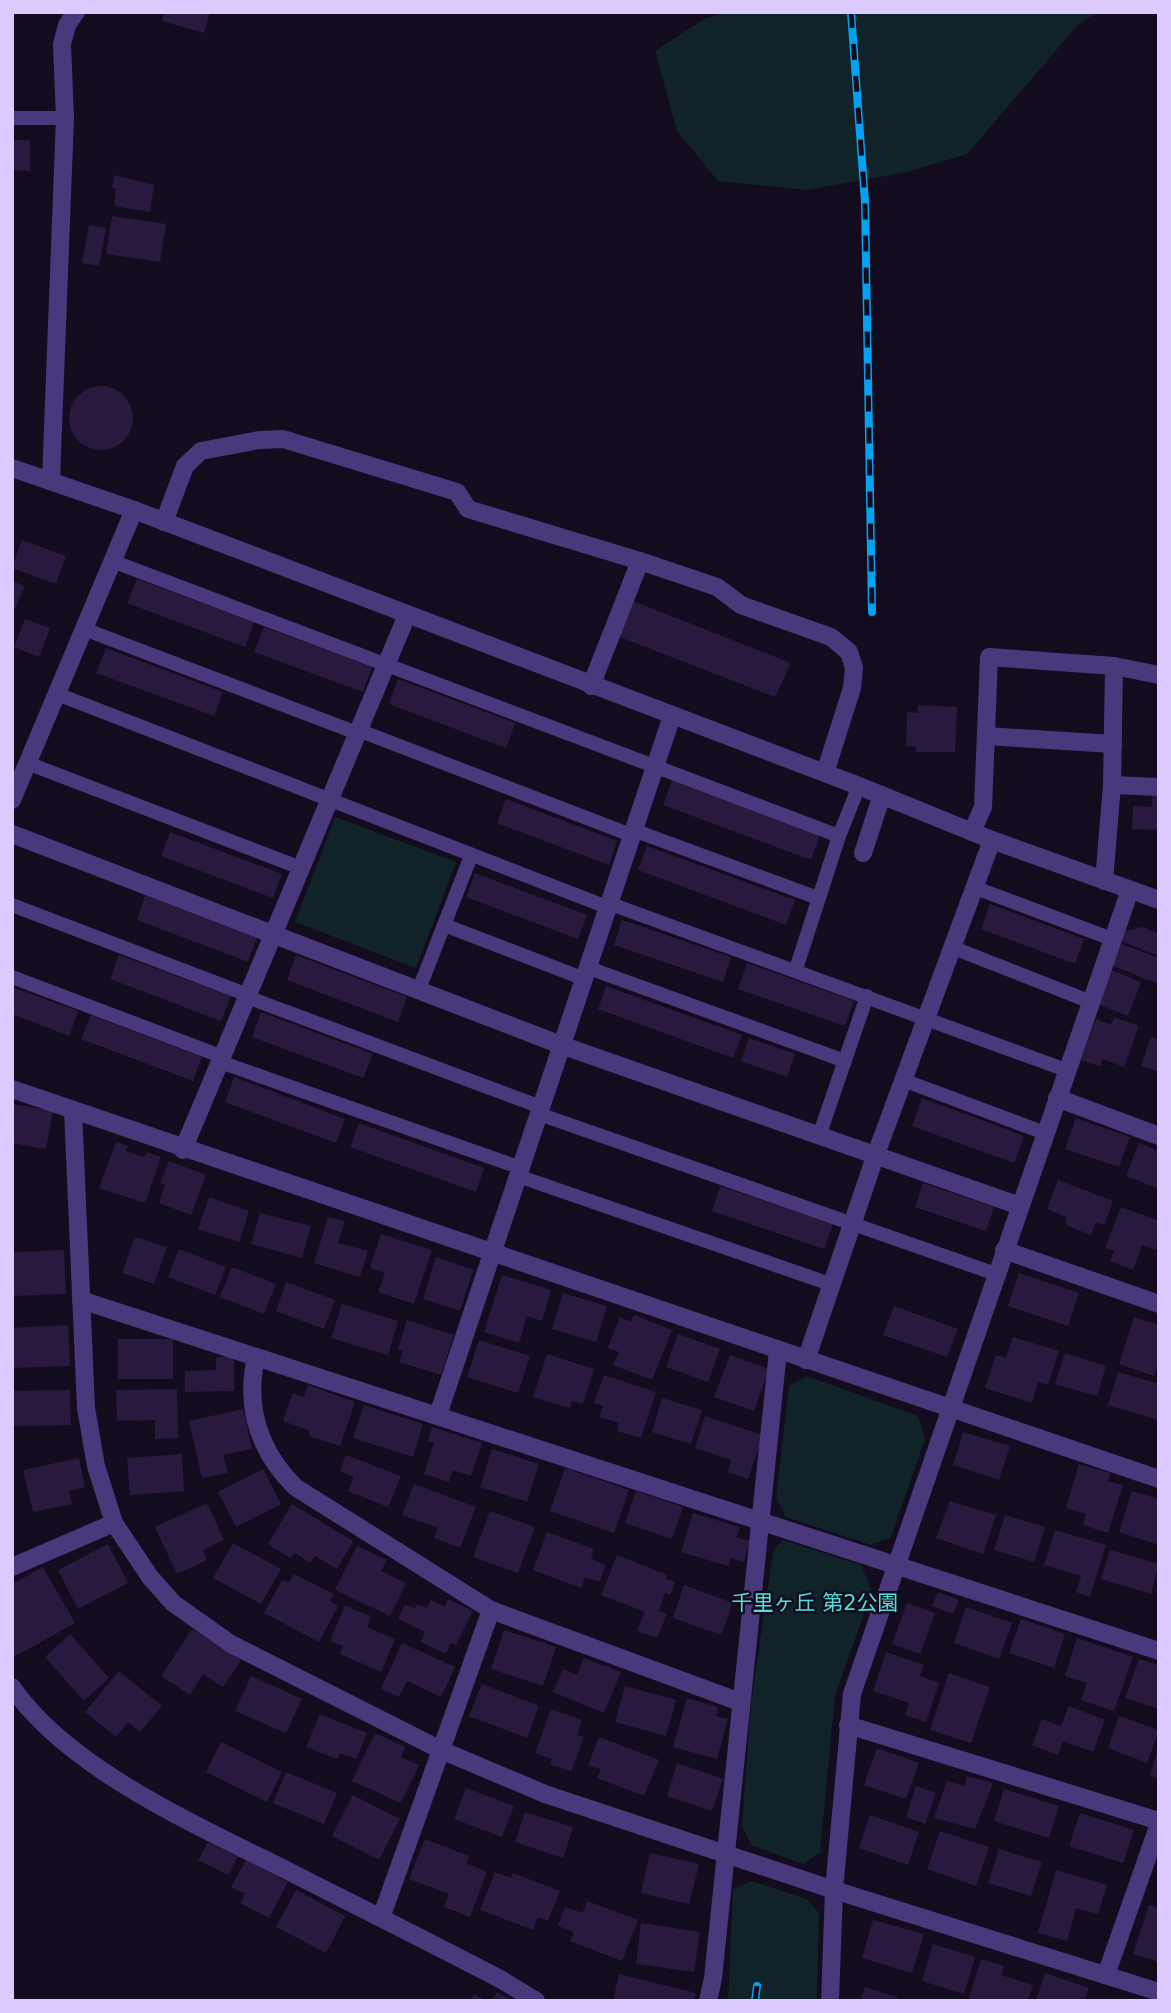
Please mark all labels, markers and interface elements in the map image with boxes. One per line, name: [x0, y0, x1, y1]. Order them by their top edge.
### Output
park label: 千里ヶ丘 第2公園: [731, 1591, 899, 1615]

